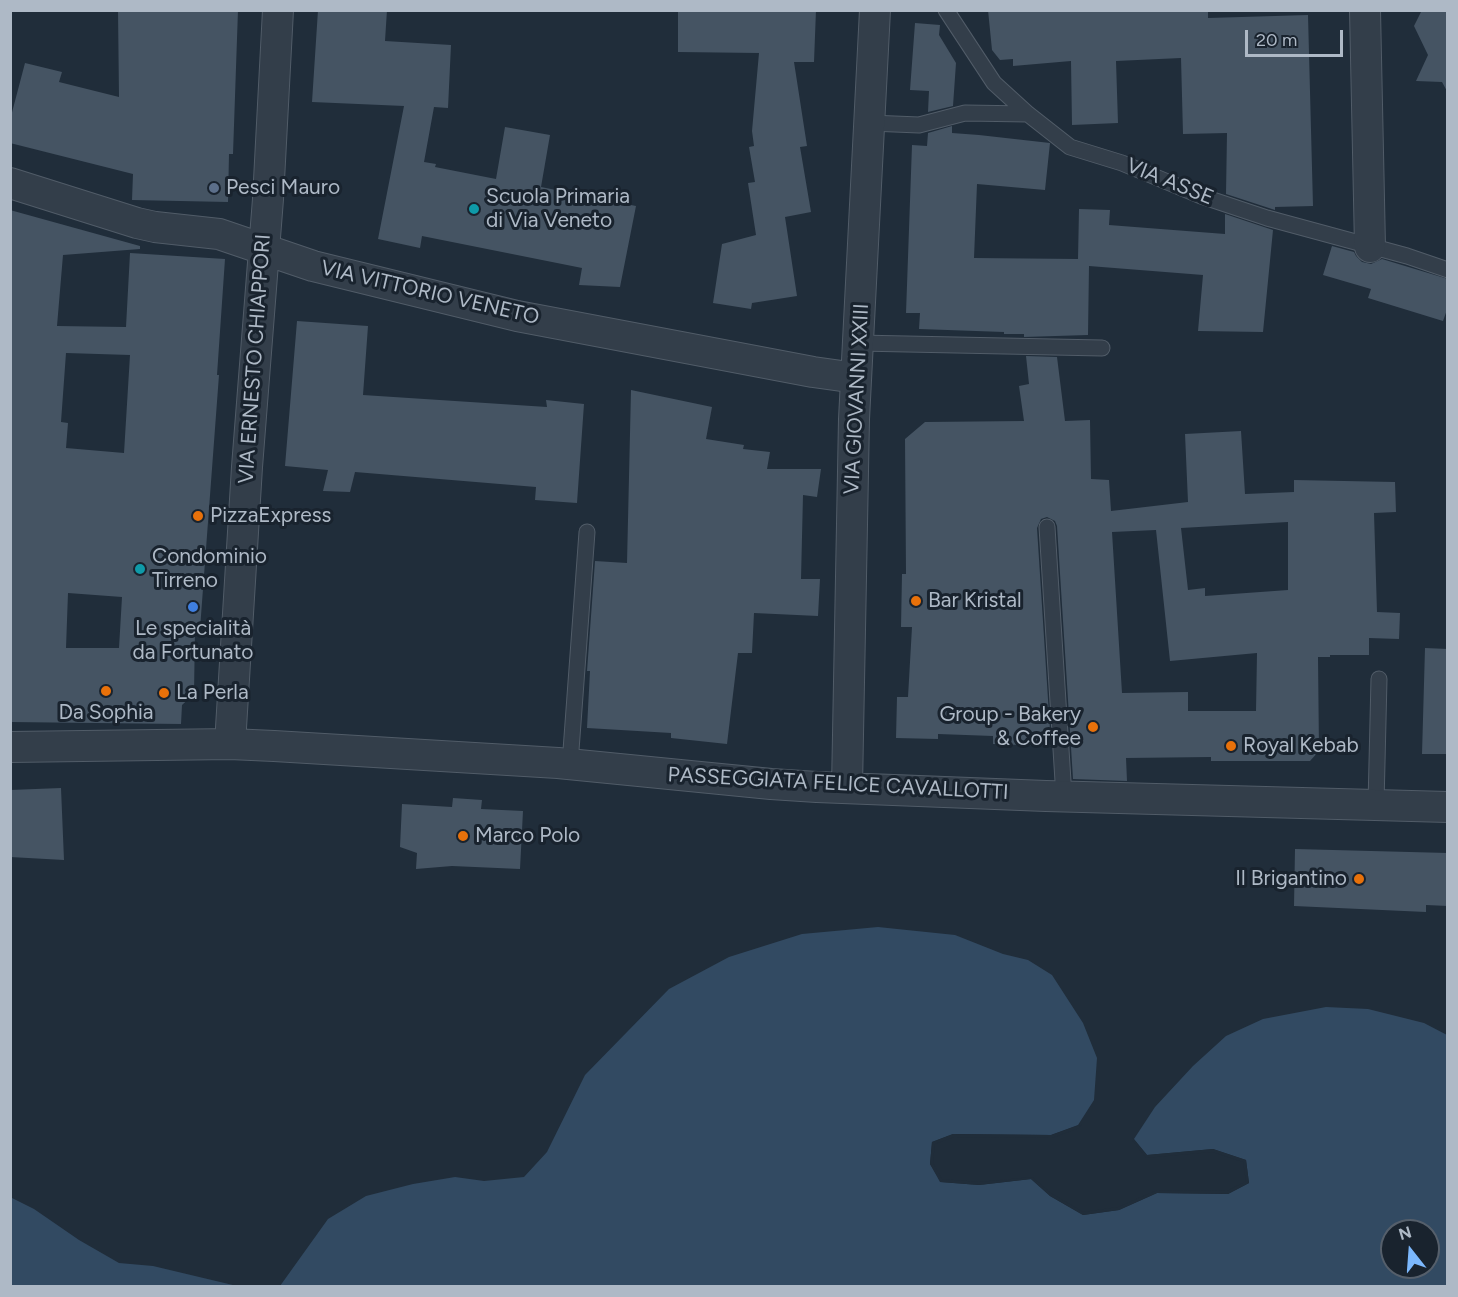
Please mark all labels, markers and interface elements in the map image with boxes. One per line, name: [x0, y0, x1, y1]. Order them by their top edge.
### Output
scale bar: [1248, 18, 1346, 56]
text: 20 m: [1256, 29, 1297, 51]
street label: VIA ASSE: [1123, 153, 1217, 211]
place label: Pesci Mauro: [226, 175, 340, 201]
marker: Pesci Mauro: [207, 181, 221, 195]
place label: Scuola Primaria di Via Veneto: [486, 184, 630, 234]
marker: Scuola Primaria di Via Veneto: [467, 202, 481, 216]
street label: VIA ERNESTO CHIAPPORI: [234, 233, 276, 485]
street label: VIA VITTORIO VENETO: [318, 256, 542, 330]
street label: VIA GIOVANNI XXIII: [839, 303, 875, 495]
place label: PizzaExpress: [210, 503, 331, 529]
marker: PizzaExpress: [191, 509, 205, 523]
place label: Condominio Tirreno: [152, 544, 267, 594]
marker: Condominio Tirreno: [133, 562, 147, 576]
place label: Bar Kristal: [928, 588, 1022, 614]
marker: Bar Kristal: [909, 594, 923, 608]
marker: Le specialità da Fortunato: [186, 600, 200, 614]
place label: Le specialità da Fortunato: [133, 616, 253, 666]
place label: La Perla: [176, 680, 249, 706]
marker: Da Sophia: [99, 684, 113, 698]
marker: La Perla: [157, 686, 171, 700]
place label: Da Sophia: [58, 700, 154, 726]
place label: Group - Bakery & Coffee: [939, 702, 1081, 752]
marker: Group - Bakery & Coffee: [1086, 720, 1100, 734]
place label: Royal Kebab: [1243, 733, 1359, 759]
marker: Royal Kebab: [1224, 739, 1238, 753]
street label: PASSEGGIATA FELICE CAVALLOTTI: [667, 762, 1009, 806]
place label: Marco Polo: [475, 823, 580, 849]
marker: Marco Polo: [456, 829, 470, 843]
place label: Il Brigantino: [1235, 866, 1347, 892]
marker: Il Brigantino: [1352, 872, 1366, 886]
north arrow: [1380, 1219, 1440, 1279]
text: N: [1396, 1222, 1414, 1244]

